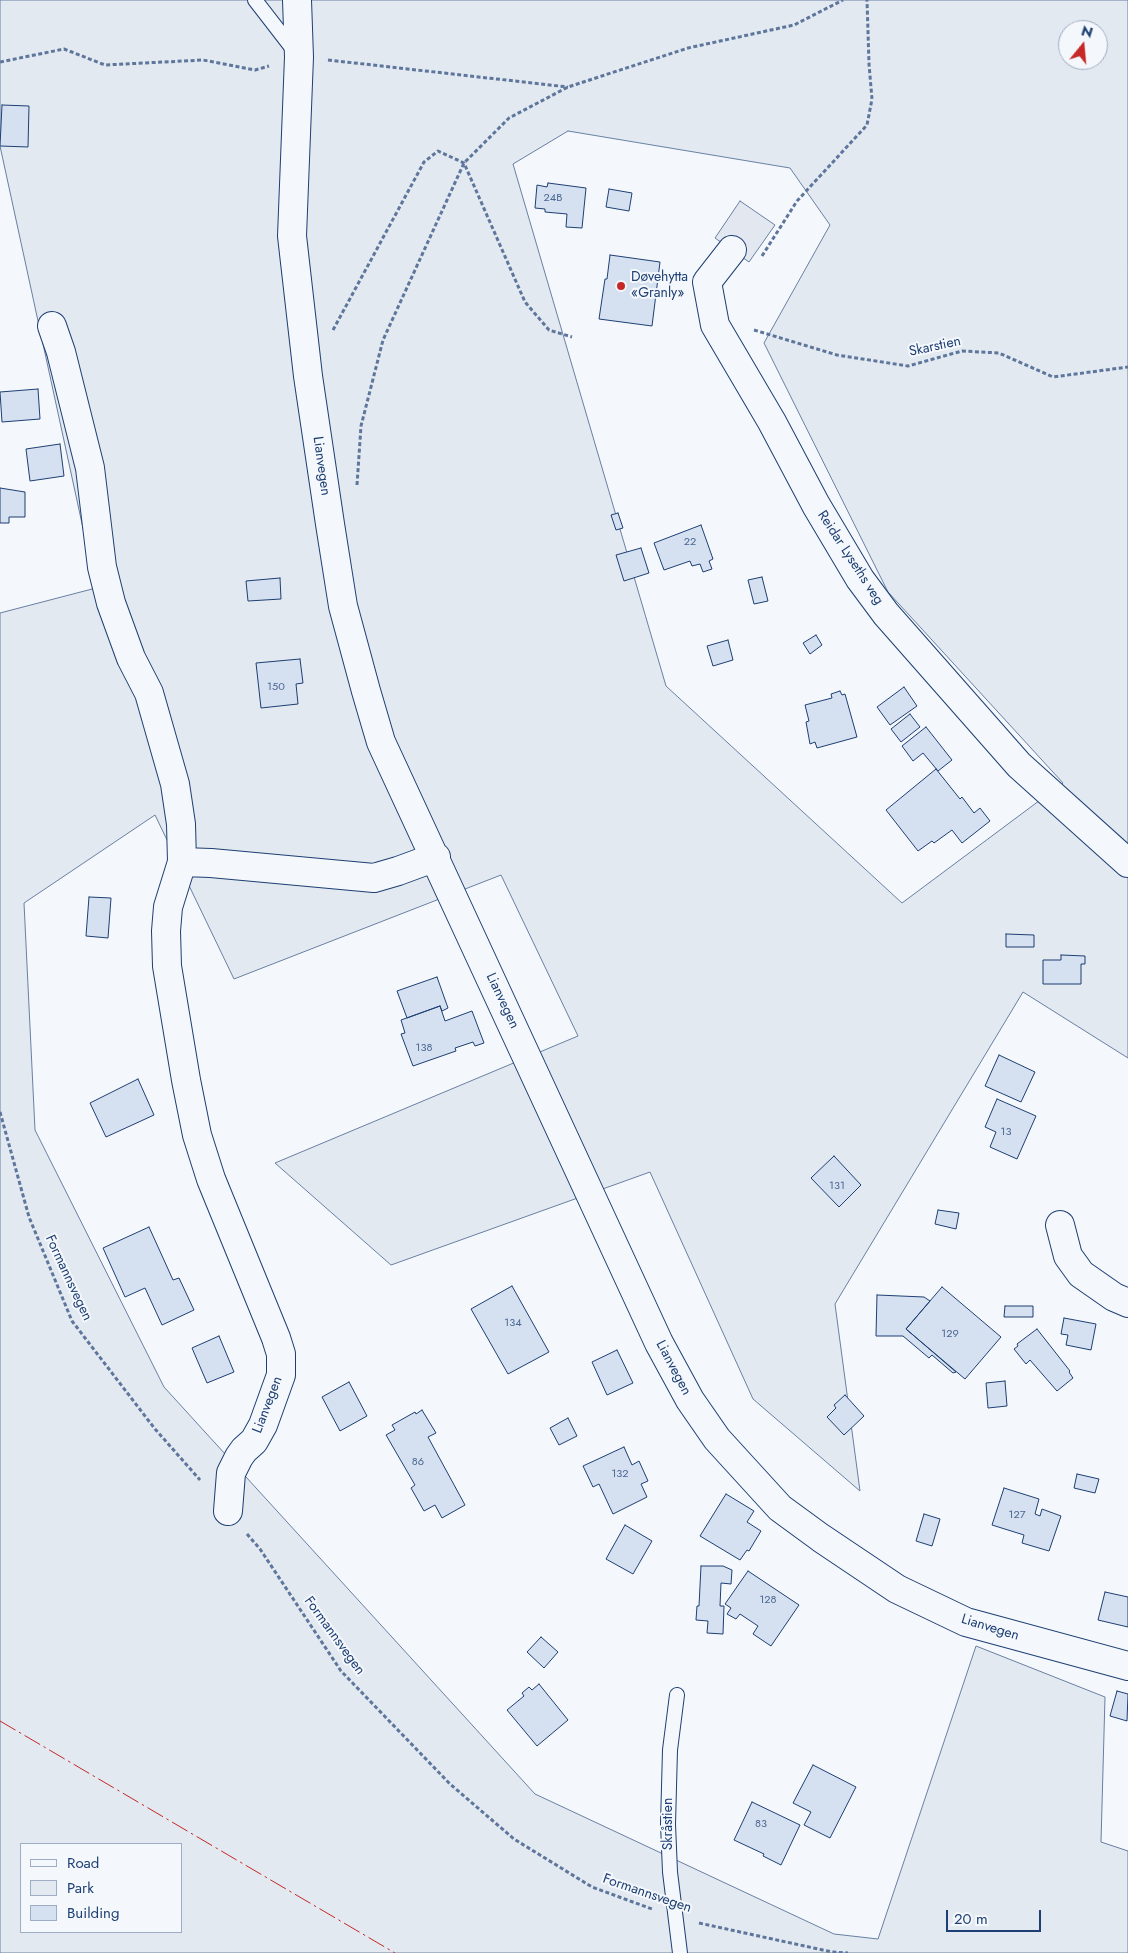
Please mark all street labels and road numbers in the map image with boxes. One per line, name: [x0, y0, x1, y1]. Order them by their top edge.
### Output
street label: Skarstien: [908, 333, 962, 361]
street label: Lianvegen: [309, 435, 333, 497]
street label: Reidar Lyseths veg: [813, 508, 887, 608]
street label: Lianvegen: [482, 970, 522, 1032]
street label: Formannsvegen: [41, 1232, 95, 1324]
street label: Lianvegen: [652, 1338, 694, 1398]
street label: Lianvegen: [249, 1374, 287, 1436]
street label: Formannsvegen: [300, 1594, 368, 1678]
street label: Lianvegen: [959, 1611, 1021, 1645]
street label: Skråstien: [661, 1798, 677, 1850]
street label: Formannsvegen: [600, 1871, 694, 1917]

